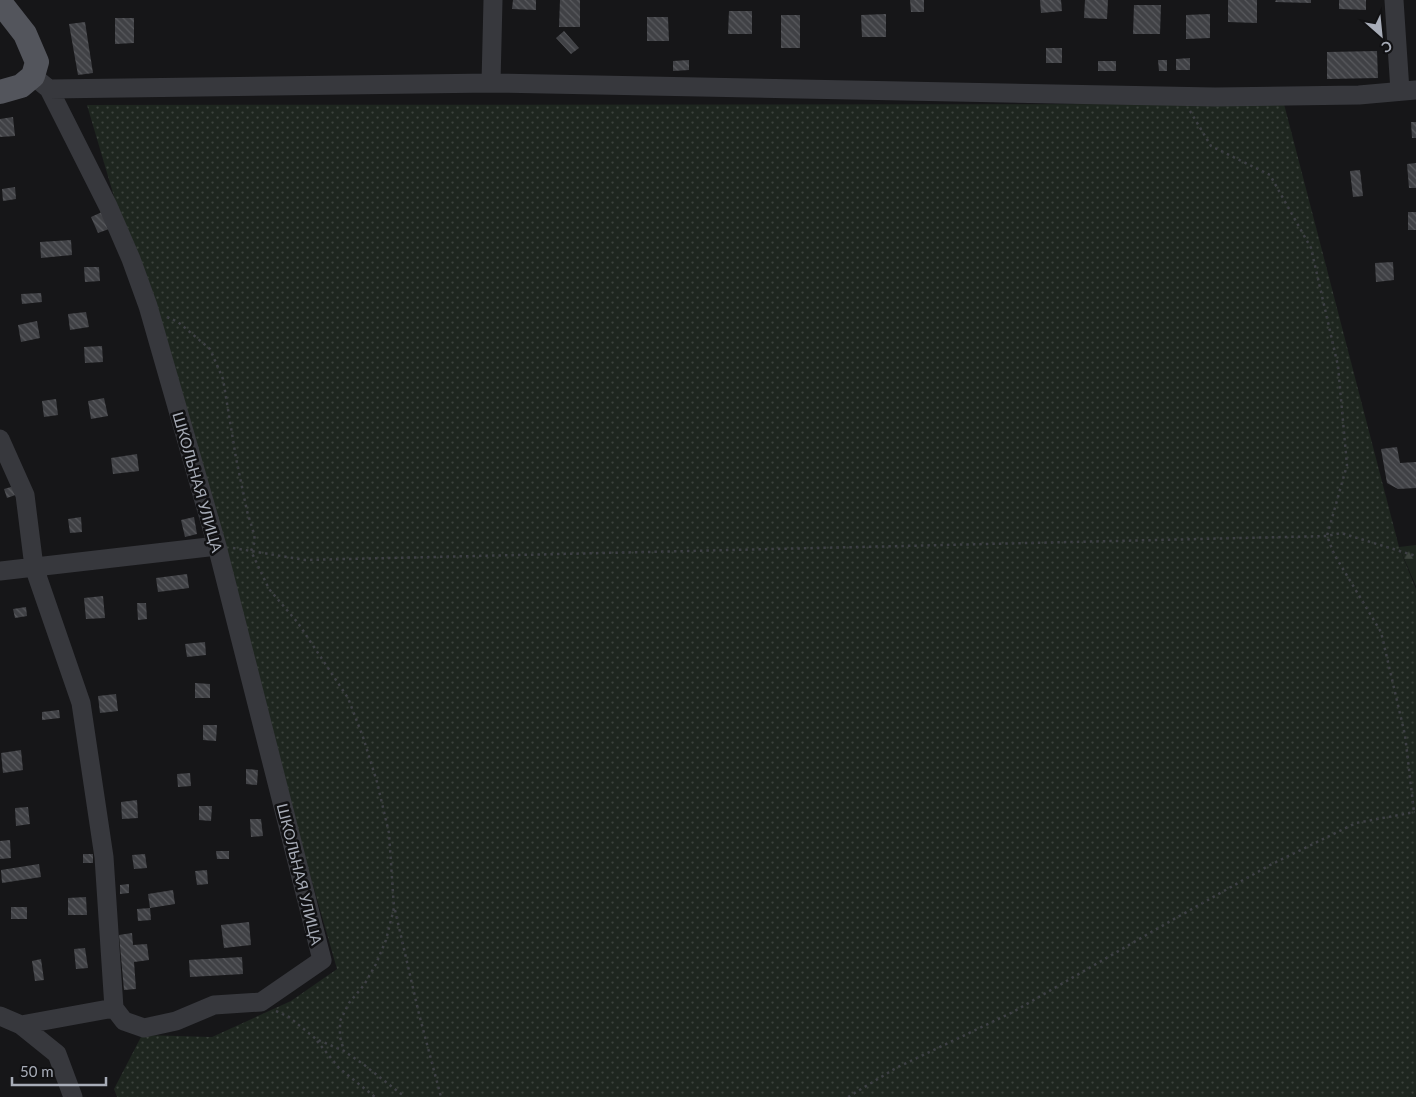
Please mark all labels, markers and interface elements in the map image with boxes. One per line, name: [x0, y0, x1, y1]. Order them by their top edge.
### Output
north arrow: [1356, 10, 1406, 60]
text: С: [1378, 37, 1395, 57]
street label: ШКОЛЬНАЯ УЛИЦА: [169, 410, 227, 555]
street label: ШКОЛЬНАЯ УЛИЦА: [274, 801, 327, 948]
scale bar: [12, 1054, 106, 1086]
text: 50 m: [20, 1062, 54, 1080]

